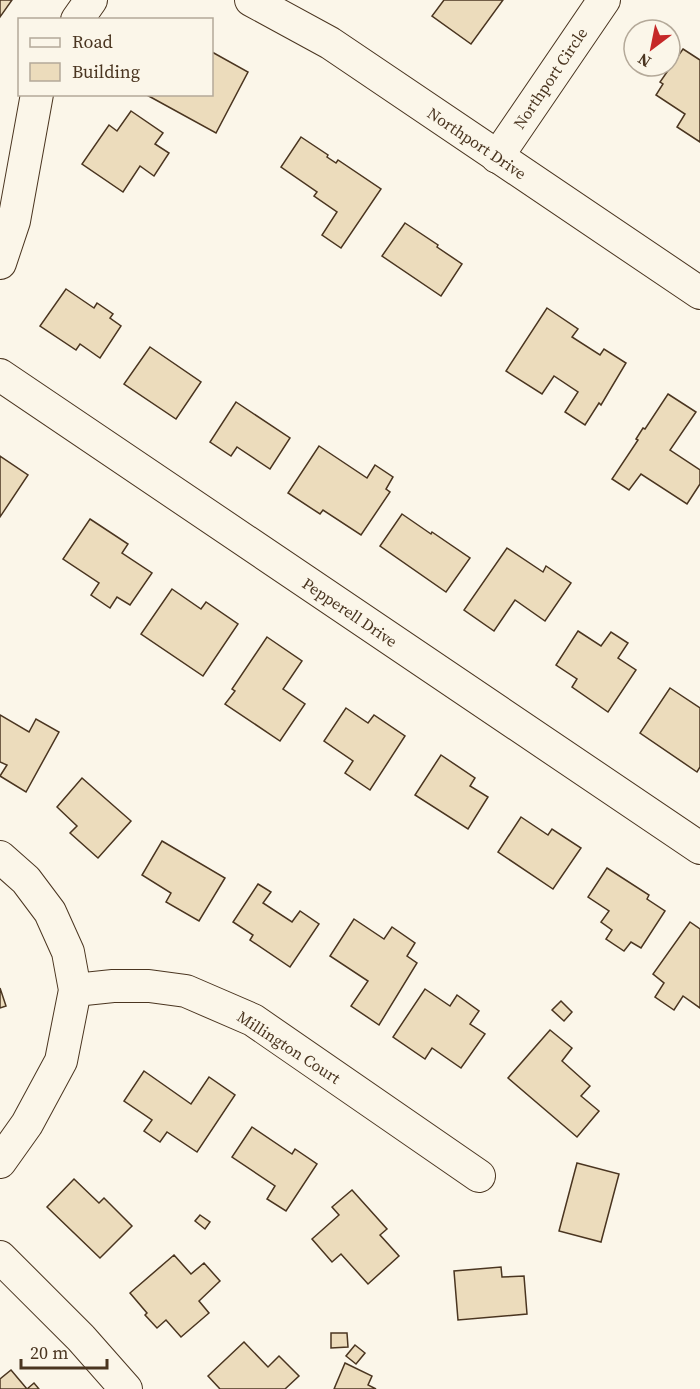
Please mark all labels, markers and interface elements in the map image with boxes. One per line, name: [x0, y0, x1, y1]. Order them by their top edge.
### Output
legend: [18, 18, 213, 96]
north arrow: [622, 18, 682, 78]
street label: Northport Circle: [508, 23, 592, 133]
text: Road: [72, 29, 113, 54]
text: N: [633, 48, 655, 73]
text: Building: [72, 59, 140, 84]
street label: Northport Drive: [423, 102, 531, 184]
street label: Pepperell Drive: [298, 572, 402, 652]
street label: Millington Court: [233, 1005, 346, 1089]
scale bar: [21, 1332, 106, 1370]
text: 20 m: [30, 1340, 68, 1365]

